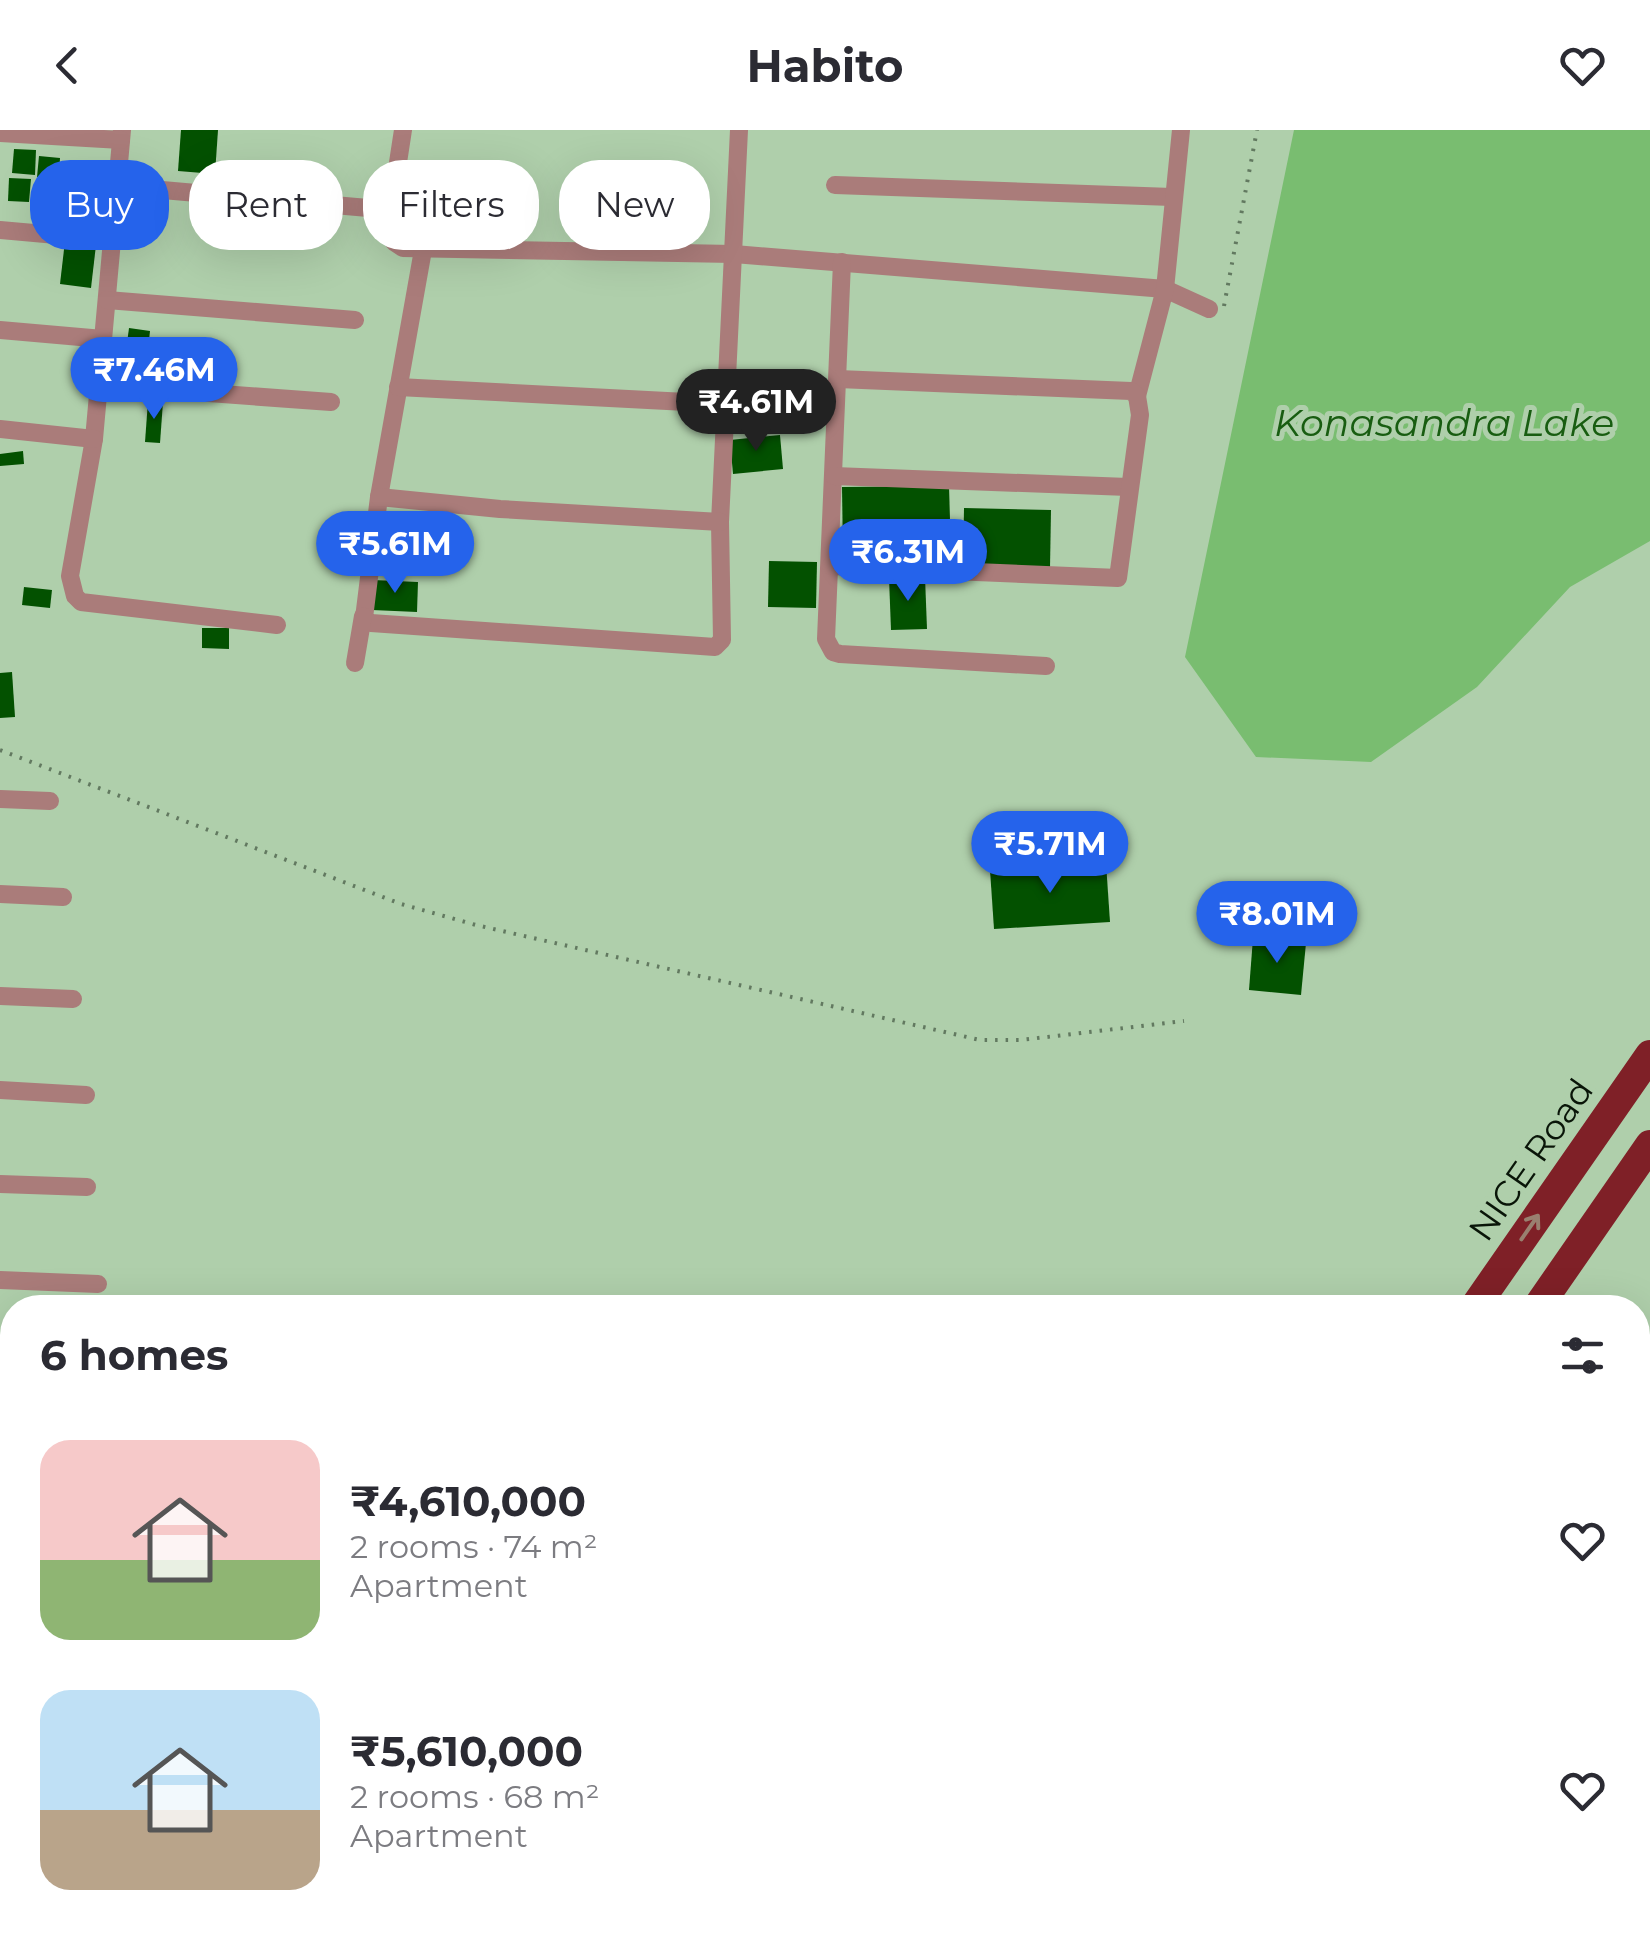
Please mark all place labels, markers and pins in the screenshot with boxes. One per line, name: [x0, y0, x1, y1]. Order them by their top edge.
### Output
pin: ₹7.46M: [73, 337, 235, 422]
pin: ₹4.61M: [675, 369, 837, 454]
pin: ₹5.61M: [314, 511, 476, 596]
pin: ₹6.31M: [827, 519, 989, 604]
pin: ₹5.71M: [969, 811, 1131, 896]
pin: ₹8.01M: [1196, 881, 1358, 966]

